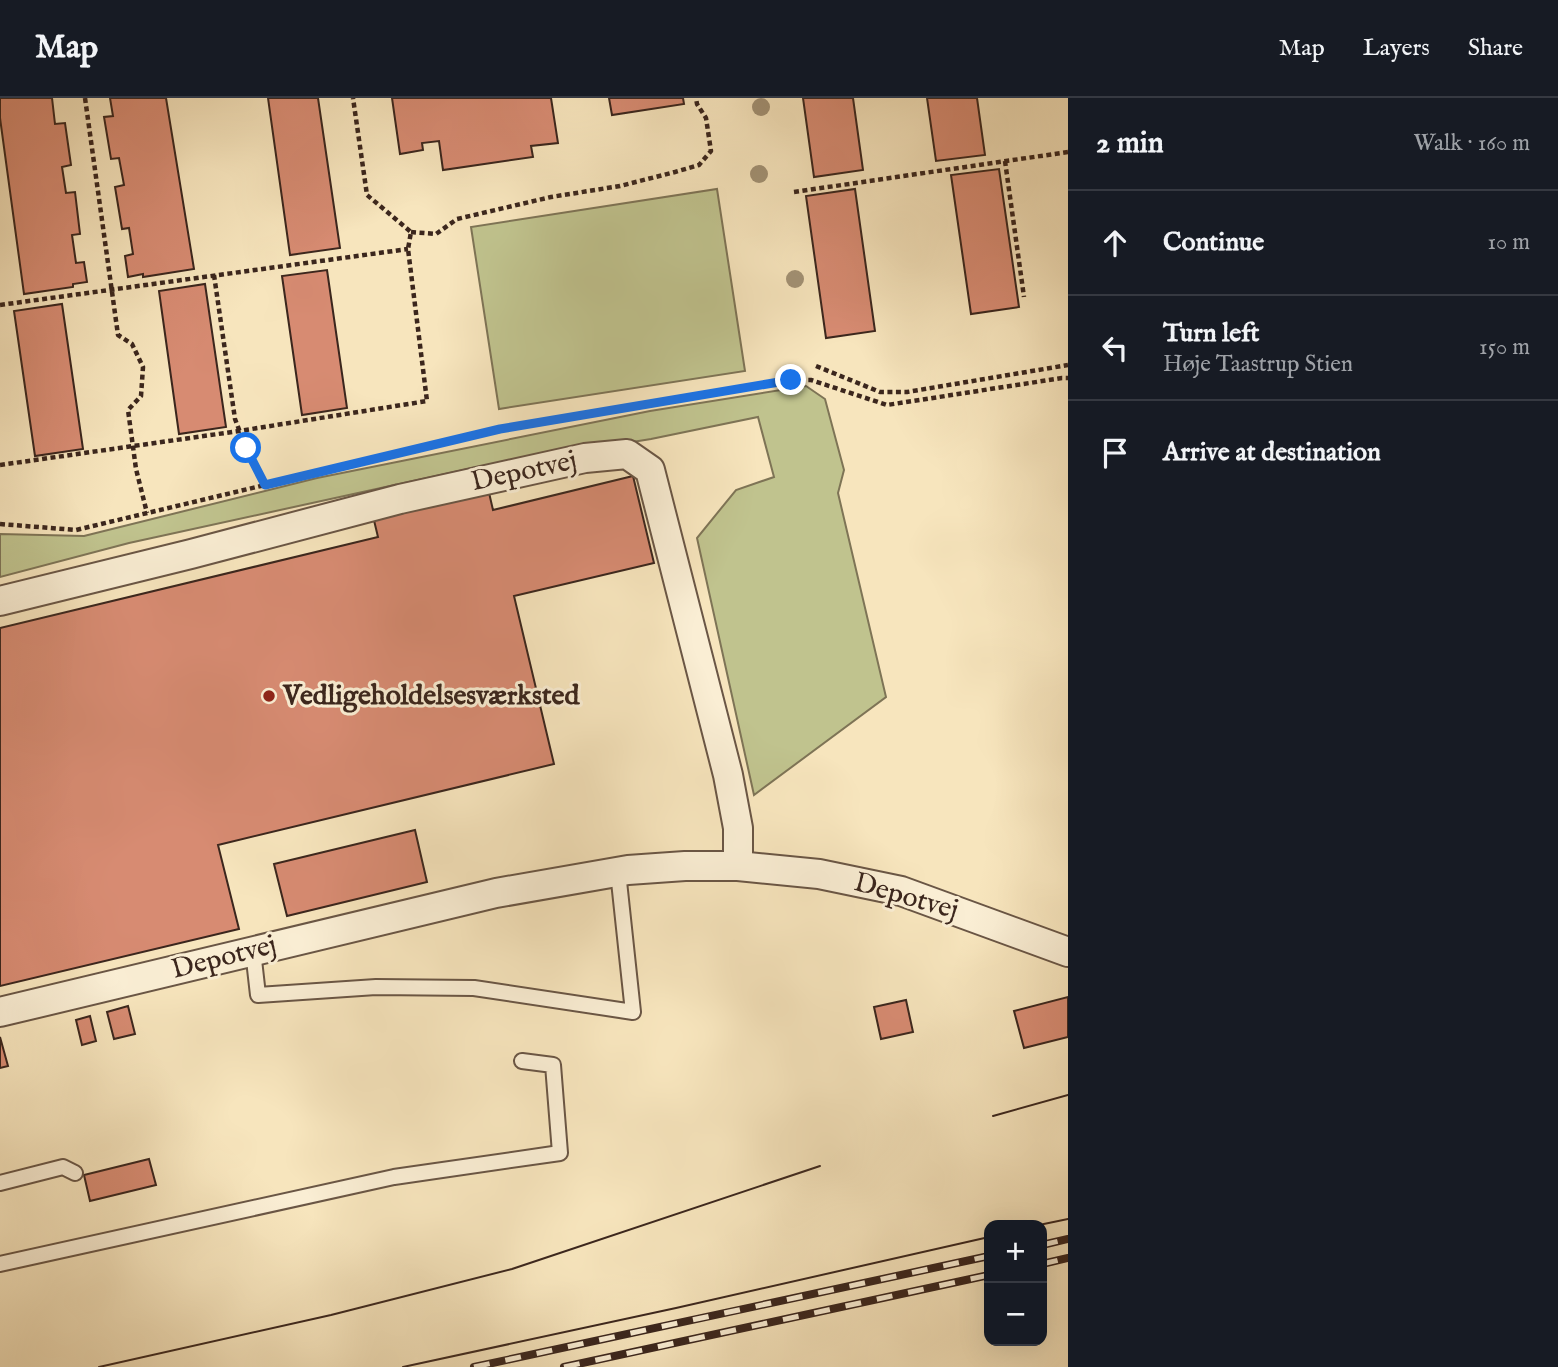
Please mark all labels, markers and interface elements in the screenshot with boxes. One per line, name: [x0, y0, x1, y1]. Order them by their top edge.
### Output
text: Map: [35, 27, 98, 69]
text: Map: [1279, 33, 1325, 64]
text: Layers: [1363, 33, 1430, 64]
text: Share: [1468, 33, 1523, 64]
text: 2 min: [1096, 125, 1164, 163]
text: Walk · 160 m: [1413, 129, 1530, 158]
icon: ahead: [1096, 224, 1134, 262]
text: Continue: [1163, 226, 1264, 259]
text: 10 m: [1487, 228, 1530, 257]
text: Turn left: [1163, 317, 1260, 350]
icon: left: [1096, 329, 1134, 367]
text: 150 m: [1479, 333, 1530, 362]
text: Høje Taastrup Stien: [1163, 350, 1353, 379]
route end: [775, 364, 806, 395]
route start: [230, 432, 261, 463]
icon: arrive: [1096, 434, 1134, 472]
text: Arrive at destination: [1163, 436, 1381, 469]
street label: Depotvej: [468, 444, 580, 500]
place label: Vedligeholdelsesværksted: [282, 679, 580, 714]
marker: Vedligeholdelsesværksted: [261, 688, 277, 704]
street label: Depotvej: [850, 865, 962, 929]
street label: Depotvej: [168, 928, 280, 988]
map controls: [984, 1220, 1047, 1346]
button: +: [984, 1220, 1047, 1283]
button: −: [984, 1283, 1047, 1346]

